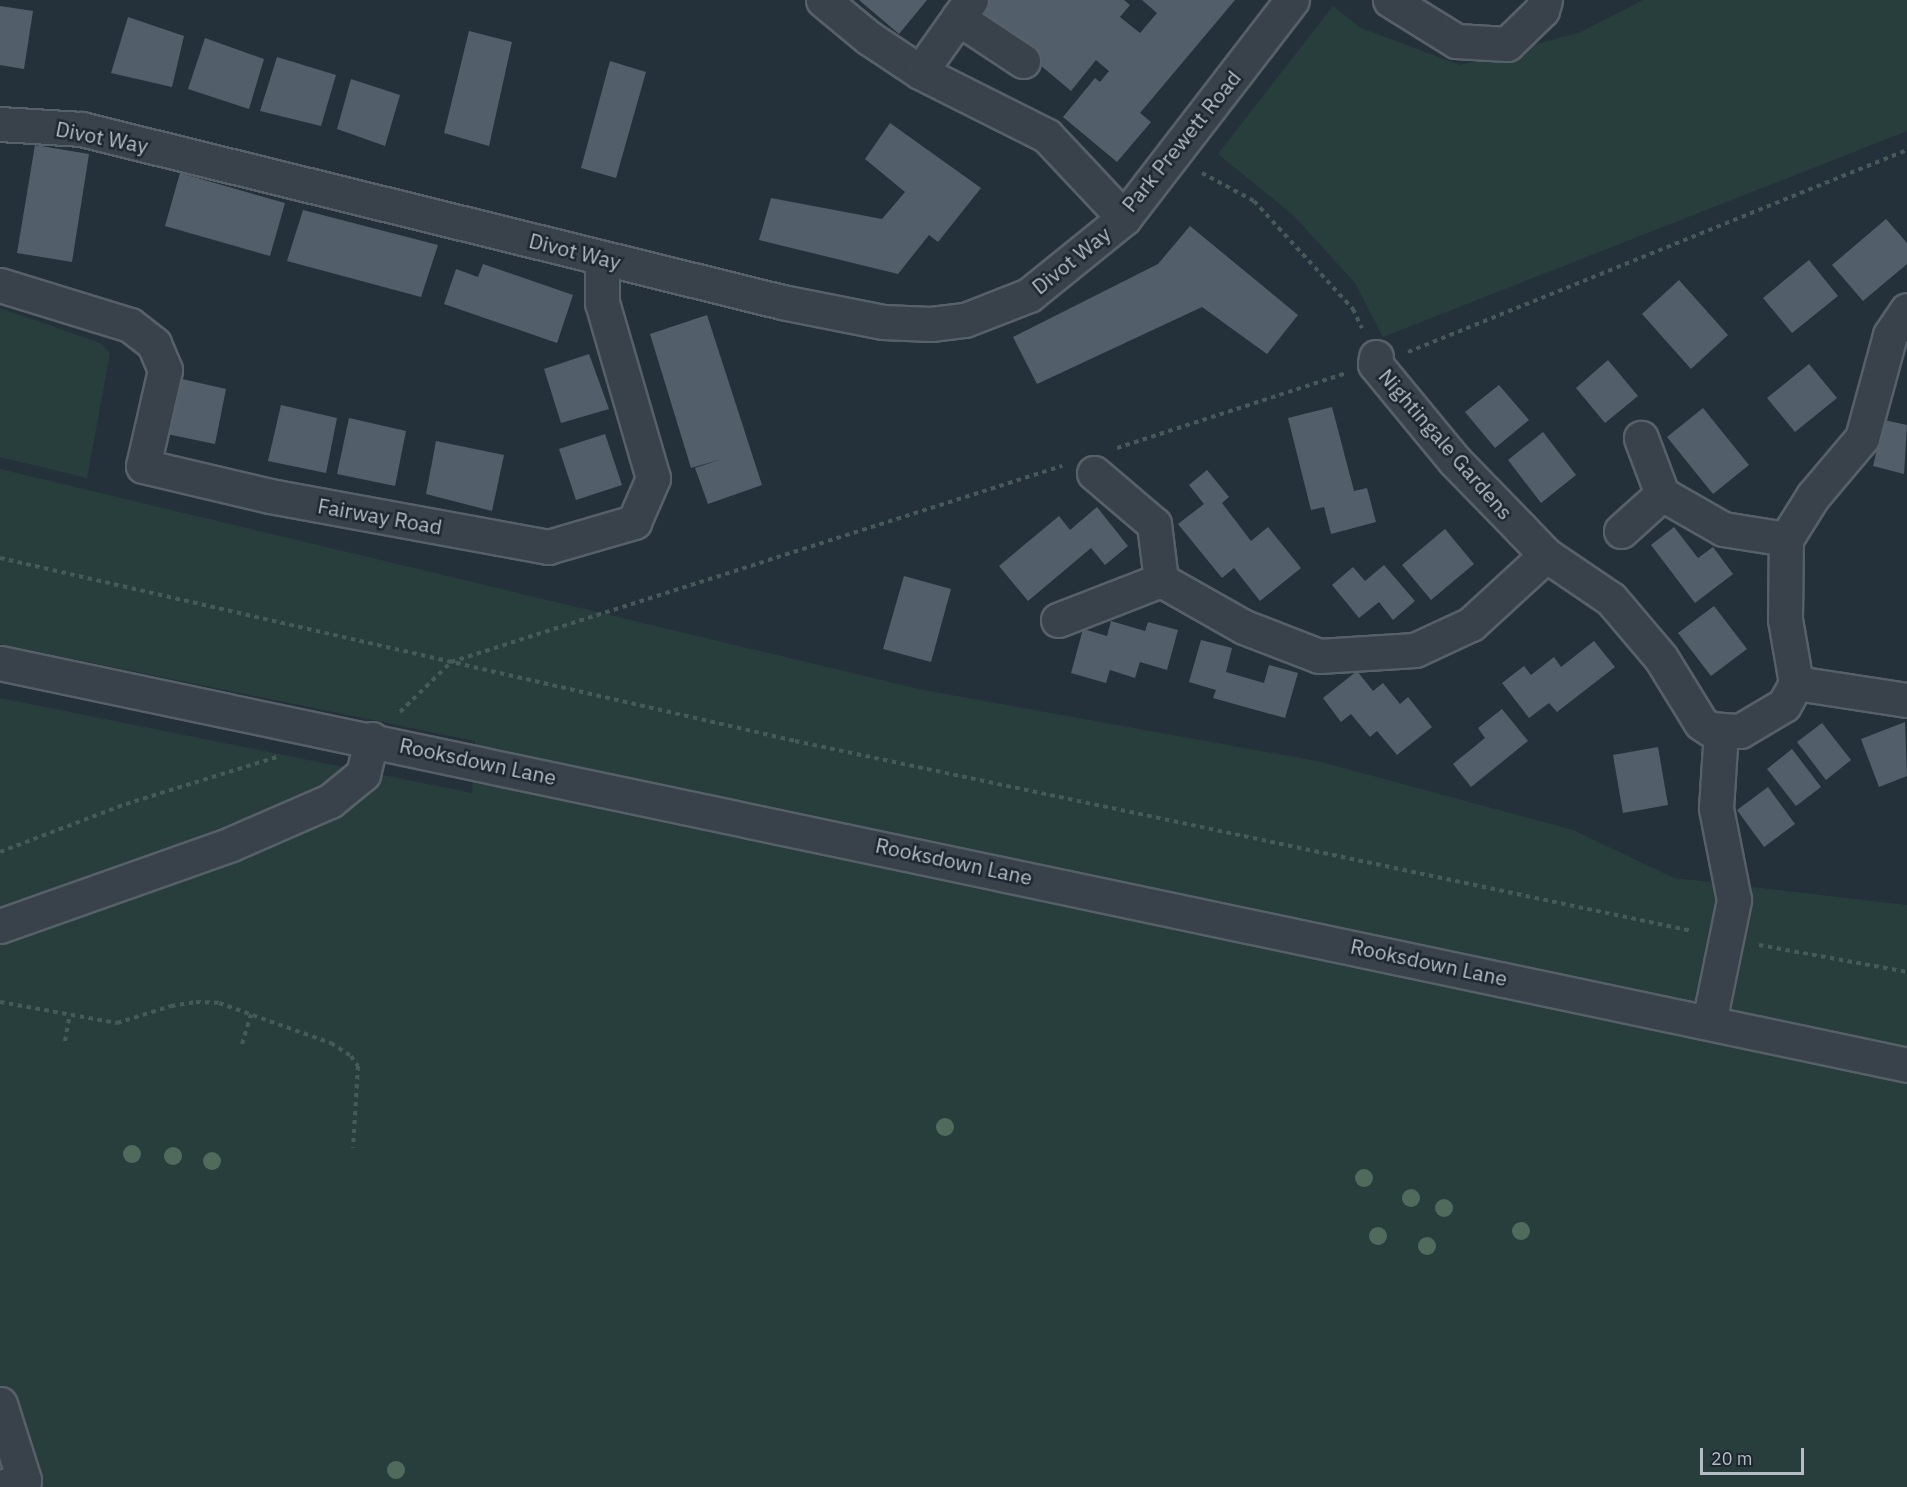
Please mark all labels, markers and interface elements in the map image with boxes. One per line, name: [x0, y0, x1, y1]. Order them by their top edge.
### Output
street label: Park Prewett Road: [1116, 65, 1246, 217]
street label: Divot Way: [54, 116, 150, 158]
street label: Divot Way: [1027, 221, 1115, 299]
street label: Divot Way: [527, 227, 623, 275]
street label: Nightingale Gardens: [1374, 364, 1518, 524]
street label: Fairway Road: [316, 493, 444, 539]
street label: Rooksdown Lane: [397, 732, 559, 790]
street label: Rooksdown Lane: [873, 832, 1035, 890]
street label: Rooksdown Lane: [1348, 933, 1510, 991]
scale bar: [1703, 1436, 1806, 1474]
text: 20 m: [1711, 1447, 1753, 1470]

